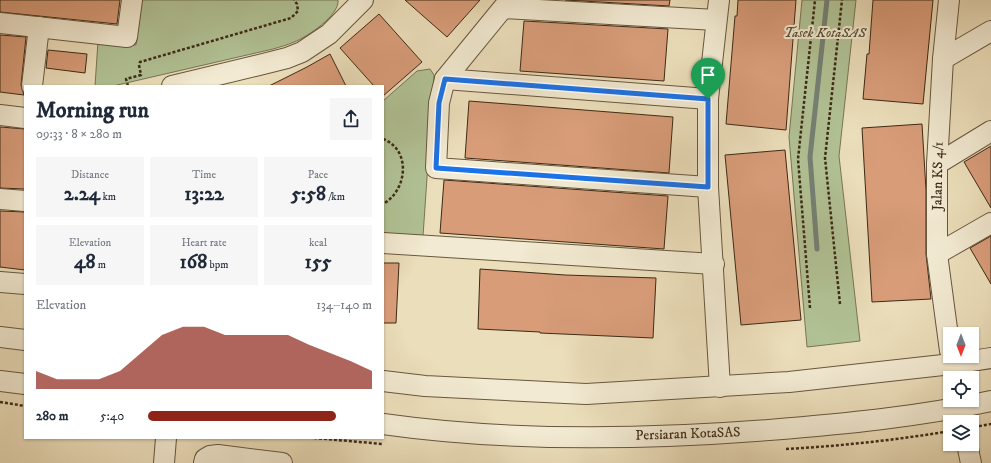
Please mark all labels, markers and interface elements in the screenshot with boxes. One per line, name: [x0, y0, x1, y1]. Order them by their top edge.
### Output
park label: Tasek KotaSAS: [784, 24, 867, 42]
pin: [691, 58, 725, 99]
icon: arrive: [697, 64, 719, 86]
text: Morning run: [36, 97, 149, 124]
button: share: [330, 98, 372, 140]
text: 09:33 · 8 × 280 m: [36, 126, 122, 142]
street label: Jalan KS 4/1: [928, 141, 948, 213]
text: Distance: [71, 168, 109, 182]
text: Time: [192, 168, 216, 182]
text: Pace: [308, 168, 328, 182]
text: 2.24: [64, 182, 100, 207]
text: 13:22: [184, 182, 224, 207]
text: 5:58: [291, 182, 326, 207]
text: km: [100, 190, 116, 204]
text: /km: [326, 190, 345, 204]
text: Elevation: [69, 236, 111, 250]
text: Heart rate: [181, 236, 227, 250]
text: kcal: [309, 236, 327, 250]
text: 48: [74, 250, 95, 275]
text: 168: [180, 250, 207, 275]
text: 155: [304, 250, 332, 275]
text: m: [95, 258, 106, 272]
text: bpm: [207, 258, 228, 272]
text: Elevation: [36, 297, 86, 313]
text: 134–140 m: [316, 297, 372, 313]
north arrow: [943, 327, 979, 363]
map controls: [943, 327, 979, 451]
button: locate: [943, 371, 979, 407]
text: 280 m: [36, 408, 68, 424]
text: 5:40: [100, 408, 124, 424]
button: layers: [943, 415, 979, 451]
street label: Persiaran KotaSAS: [635, 423, 741, 445]

